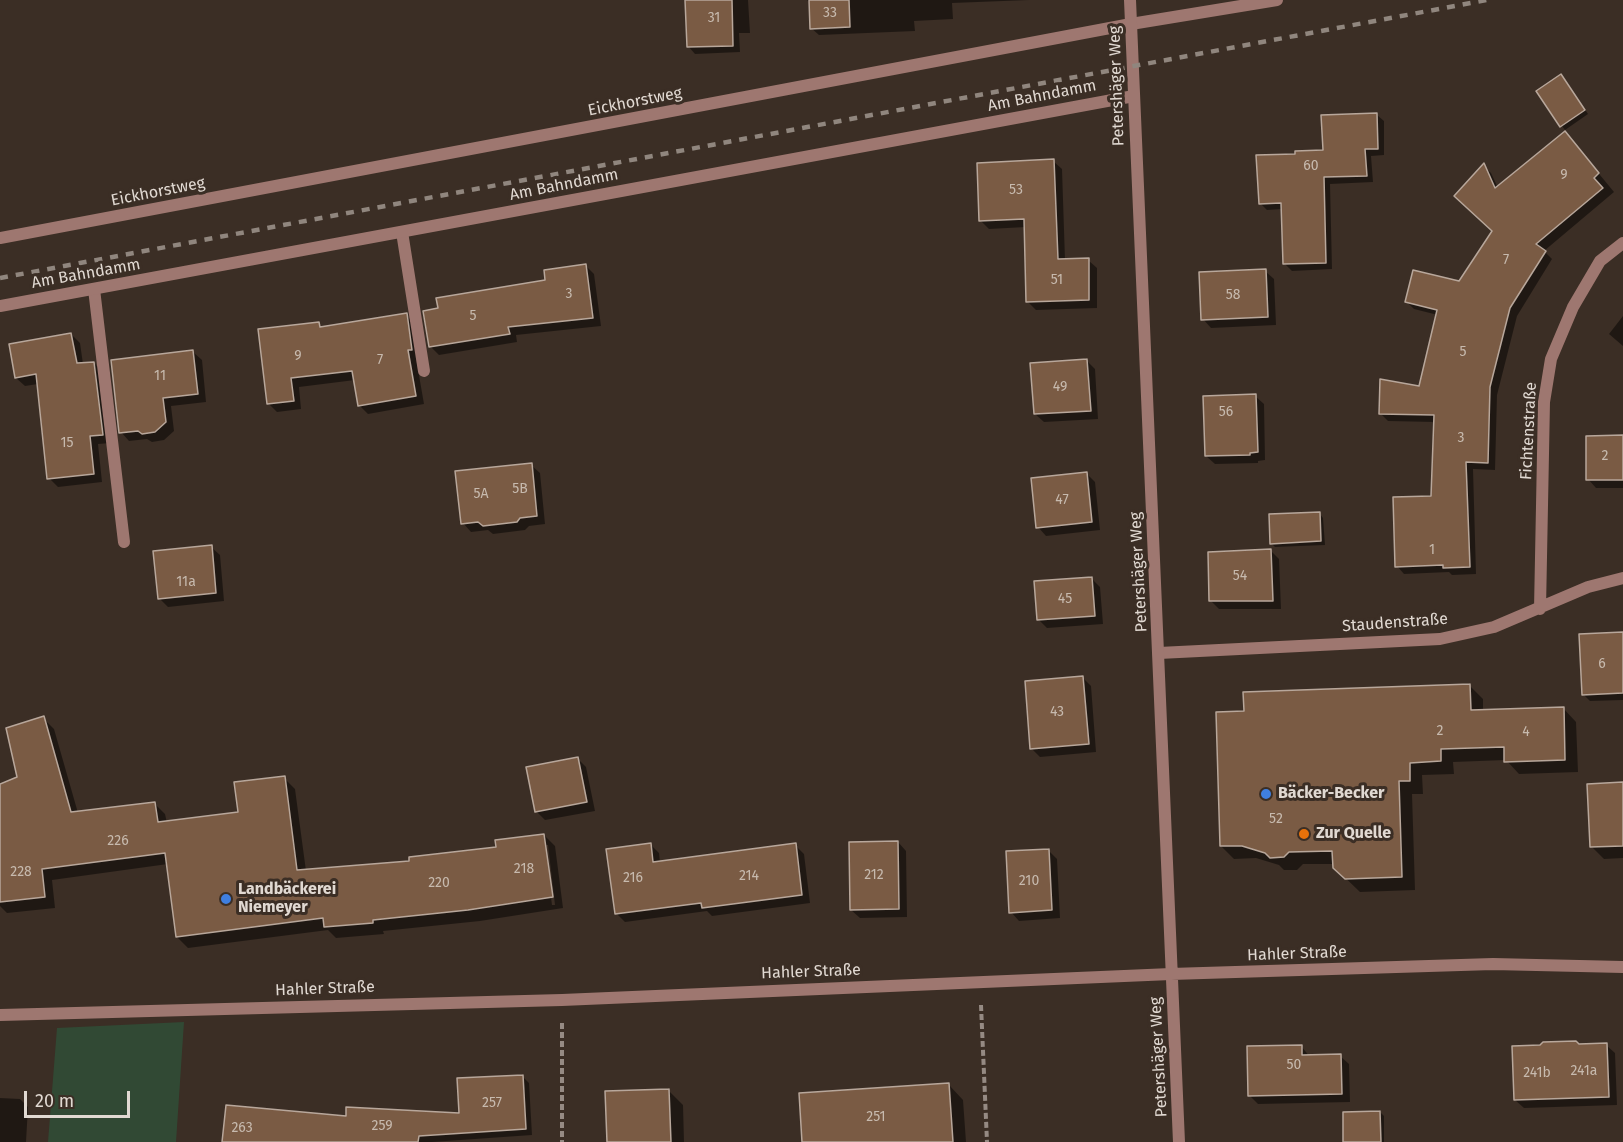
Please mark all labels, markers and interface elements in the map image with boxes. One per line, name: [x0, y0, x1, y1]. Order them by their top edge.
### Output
house number: 33: [823, 5, 837, 21]
house number: 31: [708, 10, 720, 26]
street label: Petershäger Weg: [1105, 25, 1129, 147]
street label: Am Bahndamm: [986, 76, 1098, 116]
street label: Eickhorstweg: [586, 83, 684, 121]
house number: 60: [1303, 158, 1319, 174]
street label: Am Bahndamm: [508, 165, 620, 205]
house number: 9: [1560, 167, 1568, 183]
street label: Eickhorstweg: [109, 173, 207, 211]
house number: 53: [1009, 182, 1023, 198]
house number: 7: [1503, 252, 1509, 268]
street label: Am Bahndamm: [30, 255, 142, 293]
house number: 51: [1051, 272, 1063, 288]
house number: 3: [566, 286, 572, 302]
house number: 58: [1226, 287, 1240, 303]
house number: 5: [469, 308, 477, 324]
house number: 5: [1459, 344, 1467, 360]
house number: 9: [294, 348, 302, 364]
house number: 7: [377, 352, 383, 368]
house number: 11: [154, 368, 166, 384]
house number: 49: [1053, 379, 1067, 395]
street label: Fichtenstraße: [1517, 381, 1541, 481]
house number: 56: [1219, 404, 1233, 420]
house number: 3: [1458, 430, 1464, 446]
house number: 15: [60, 435, 74, 451]
house number: 2: [1602, 448, 1608, 464]
house number: 5B: [512, 481, 528, 497]
house number: 5A: [473, 486, 489, 502]
house number: 47: [1055, 492, 1069, 508]
street label: Petershäger Weg: [1126, 511, 1152, 633]
house number: 1: [1429, 542, 1435, 558]
house number: 54: [1233, 568, 1247, 584]
house number: 11a: [176, 574, 196, 590]
house number: 45: [1058, 591, 1072, 607]
street label: Staudenstraße: [1342, 610, 1448, 636]
house number: 6: [1598, 656, 1606, 672]
house number: 43: [1050, 704, 1064, 720]
house number: 2: [1437, 723, 1443, 739]
house number: 4: [1522, 724, 1530, 740]
place label: Bäcker-Becker: [1278, 784, 1384, 804]
marker: Bäcker-Becker: [1259, 787, 1273, 801]
house number: 52: [1269, 811, 1283, 827]
place label: Zur Quelle: [1316, 824, 1391, 844]
marker: Zur Quelle: [1297, 827, 1311, 841]
house number: 226: [107, 833, 129, 849]
house number: 218: [514, 861, 534, 877]
house number: 228: [10, 864, 32, 880]
house number: 212: [864, 867, 884, 883]
house number: 214: [739, 868, 759, 884]
house number: 216: [623, 870, 643, 886]
house number: 210: [1019, 873, 1039, 889]
house number: 220: [428, 875, 450, 891]
place label: Landbäckerei Niemeyer: [238, 880, 336, 918]
marker: Landbäckerei Niemeyer: [219, 892, 233, 906]
street label: Hahler Straße: [1247, 943, 1347, 965]
street label: Hahler Straße: [761, 961, 861, 983]
street label: Hahler Straße: [275, 978, 375, 1000]
street label: Petershäger Weg: [1146, 996, 1172, 1118]
house number: 50: [1287, 1057, 1301, 1073]
house number: 241a: [1571, 1063, 1597, 1079]
house number: 241b: [1523, 1065, 1551, 1081]
scale bar: [27, 1079, 134, 1117]
text: 20 m: [35, 1090, 74, 1112]
house number: 257: [482, 1095, 502, 1111]
house number: 251: [866, 1109, 886, 1125]
house number: 259: [371, 1118, 393, 1134]
house number: 263: [231, 1120, 253, 1136]

